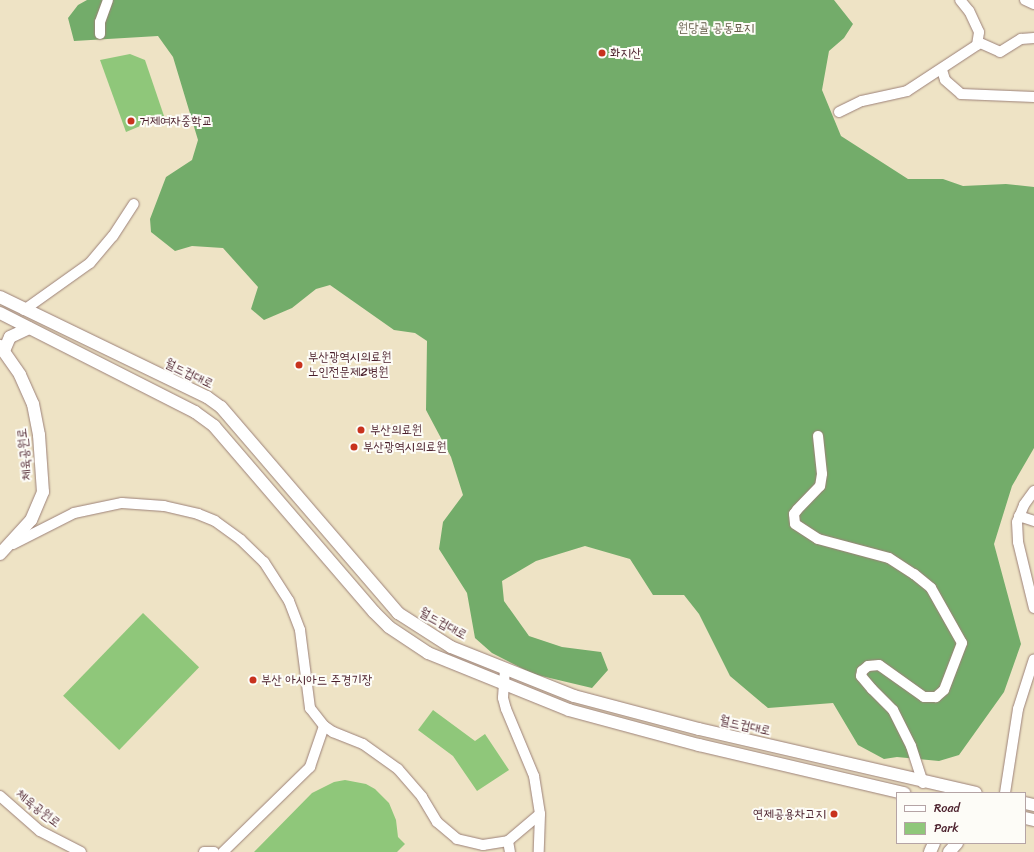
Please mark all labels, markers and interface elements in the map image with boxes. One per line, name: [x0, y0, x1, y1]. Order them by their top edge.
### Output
park label: 원당골 공동묘지: [678, 20, 754, 36]
place label: 화지산: [610, 45, 641, 61]
marker: 화지산: [597, 48, 607, 58]
place label: 거제여자중학교: [139, 113, 212, 129]
marker: 거제여자중학교: [126, 116, 136, 126]
place label: 부산광역시의료원 노인전문제2병원: [308, 350, 392, 381]
street label: 월드컵대로: [162, 356, 216, 392]
marker: 부산광역시의료원 노인전문제2병원: [293, 359, 305, 371]
place label: 부산의료원: [370, 422, 422, 438]
marker: 부산의료원: [355, 424, 367, 436]
street label: 체육공원로: [15, 427, 35, 481]
place label: 부산광역시의료원: [363, 439, 447, 455]
marker: 부산광역시의료원: [348, 441, 360, 453]
street label: 월드컵대로: [416, 604, 470, 644]
place label: 부산 아시아드 주경기장: [261, 672, 372, 688]
marker: 부산 아시아드 주경기장: [248, 675, 258, 685]
street label: 월드컵대로: [718, 713, 772, 739]
street label: 체육공원로: [13, 787, 63, 831]
legend: [896, 792, 1026, 844]
text: Road: [934, 797, 960, 819]
place label: 연제공용차고지: [753, 806, 826, 822]
marker: 연제공용차고지: [829, 809, 839, 819]
text: Park: [934, 817, 959, 839]

